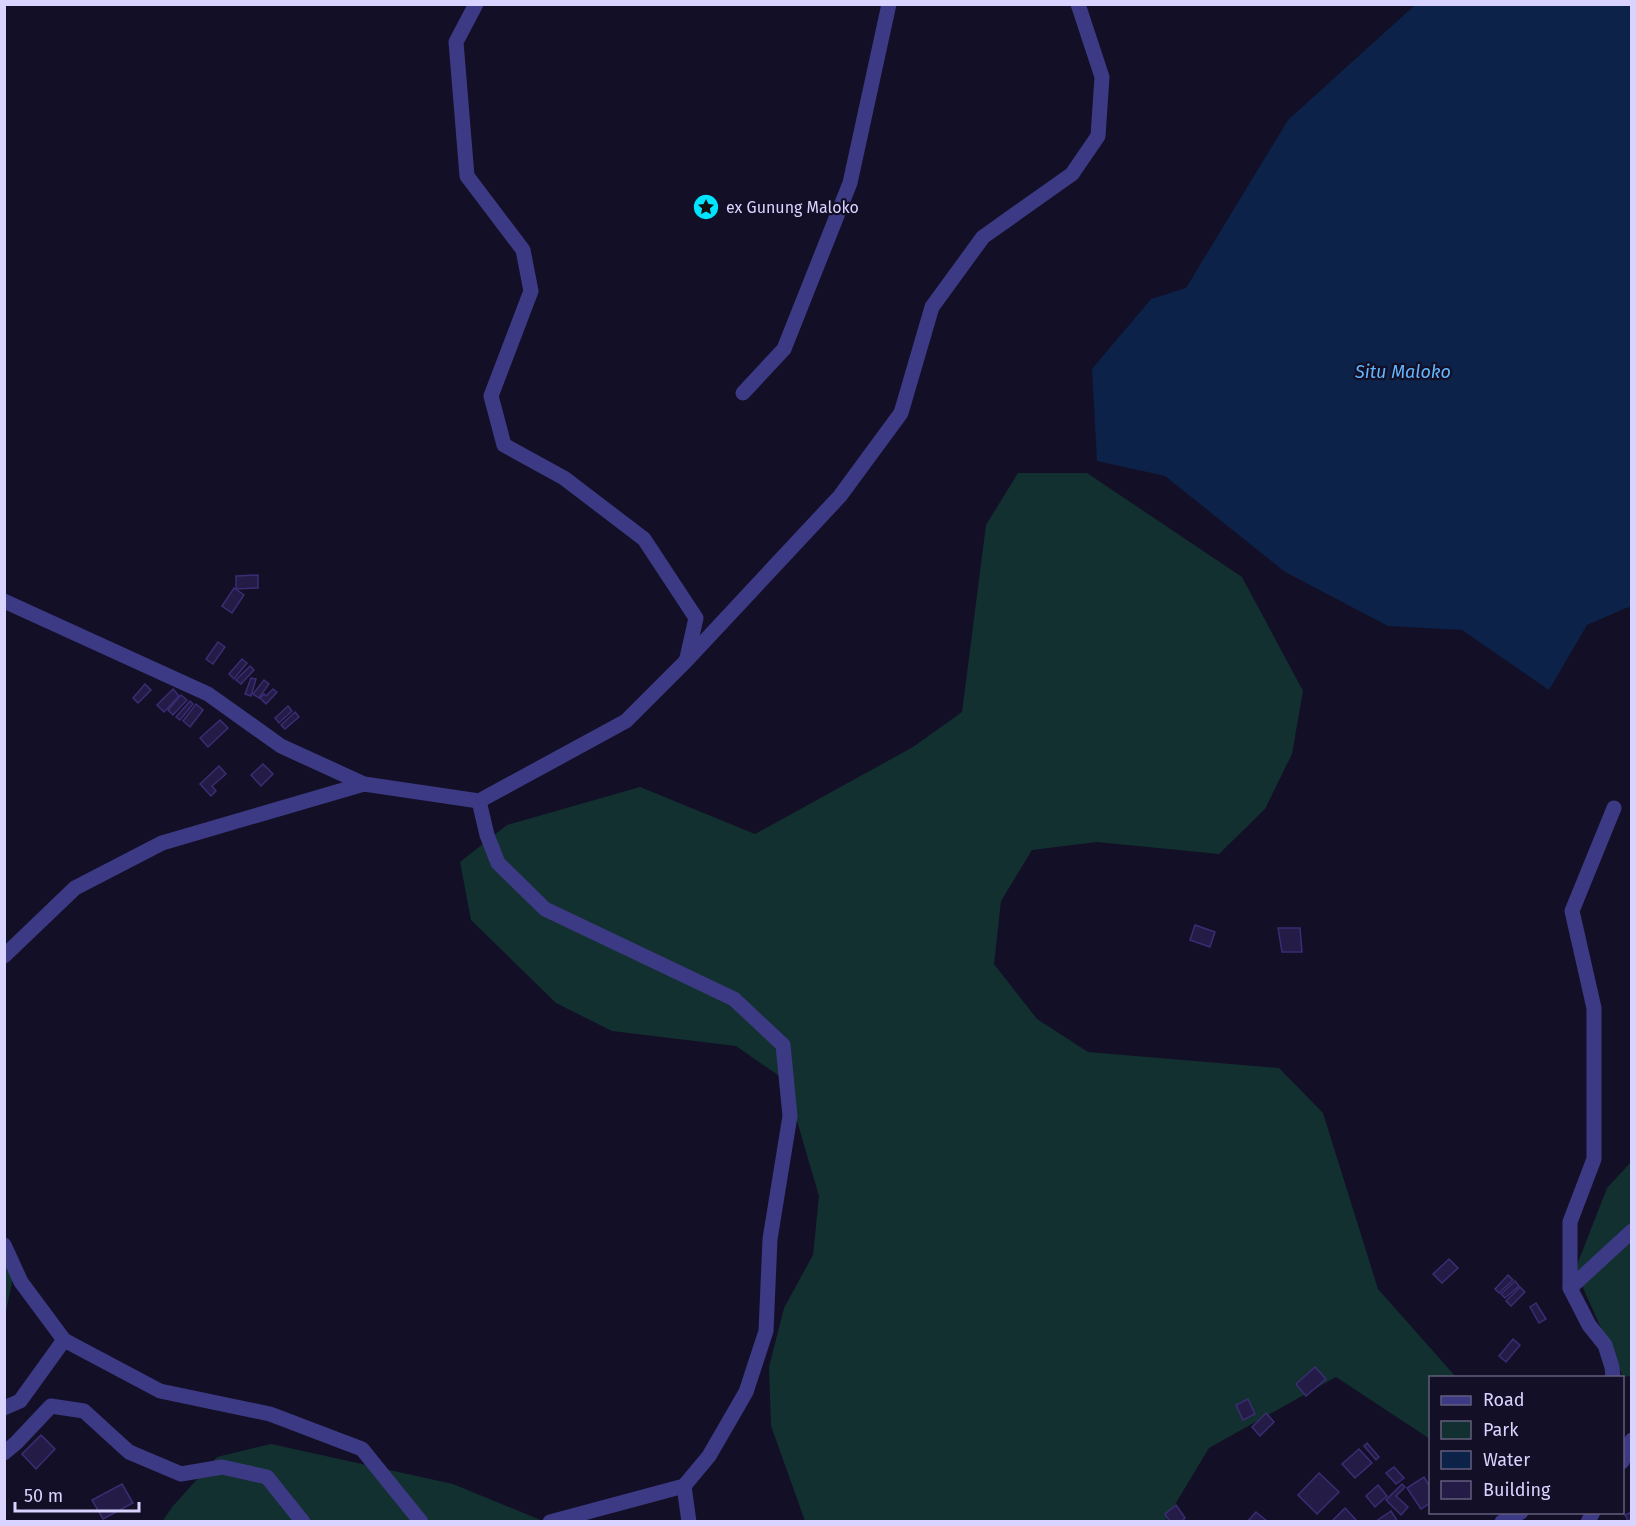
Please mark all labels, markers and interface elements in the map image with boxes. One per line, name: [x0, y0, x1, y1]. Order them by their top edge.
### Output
place icon: ex Gunung Maloko: [691, 192, 721, 222]
place label: ex Gunung Maloko: [726, 198, 859, 217]
water label: Situ Maloko: [1354, 361, 1451, 383]
legend: [1429, 1376, 1624, 1514]
text: Road: [1483, 1389, 1525, 1411]
text: Park: [1483, 1419, 1519, 1441]
text: Water: [1483, 1449, 1530, 1471]
scale bar: [15, 1475, 140, 1513]
text: Building: [1483, 1479, 1551, 1501]
text: 50 m: [24, 1485, 63, 1507]

